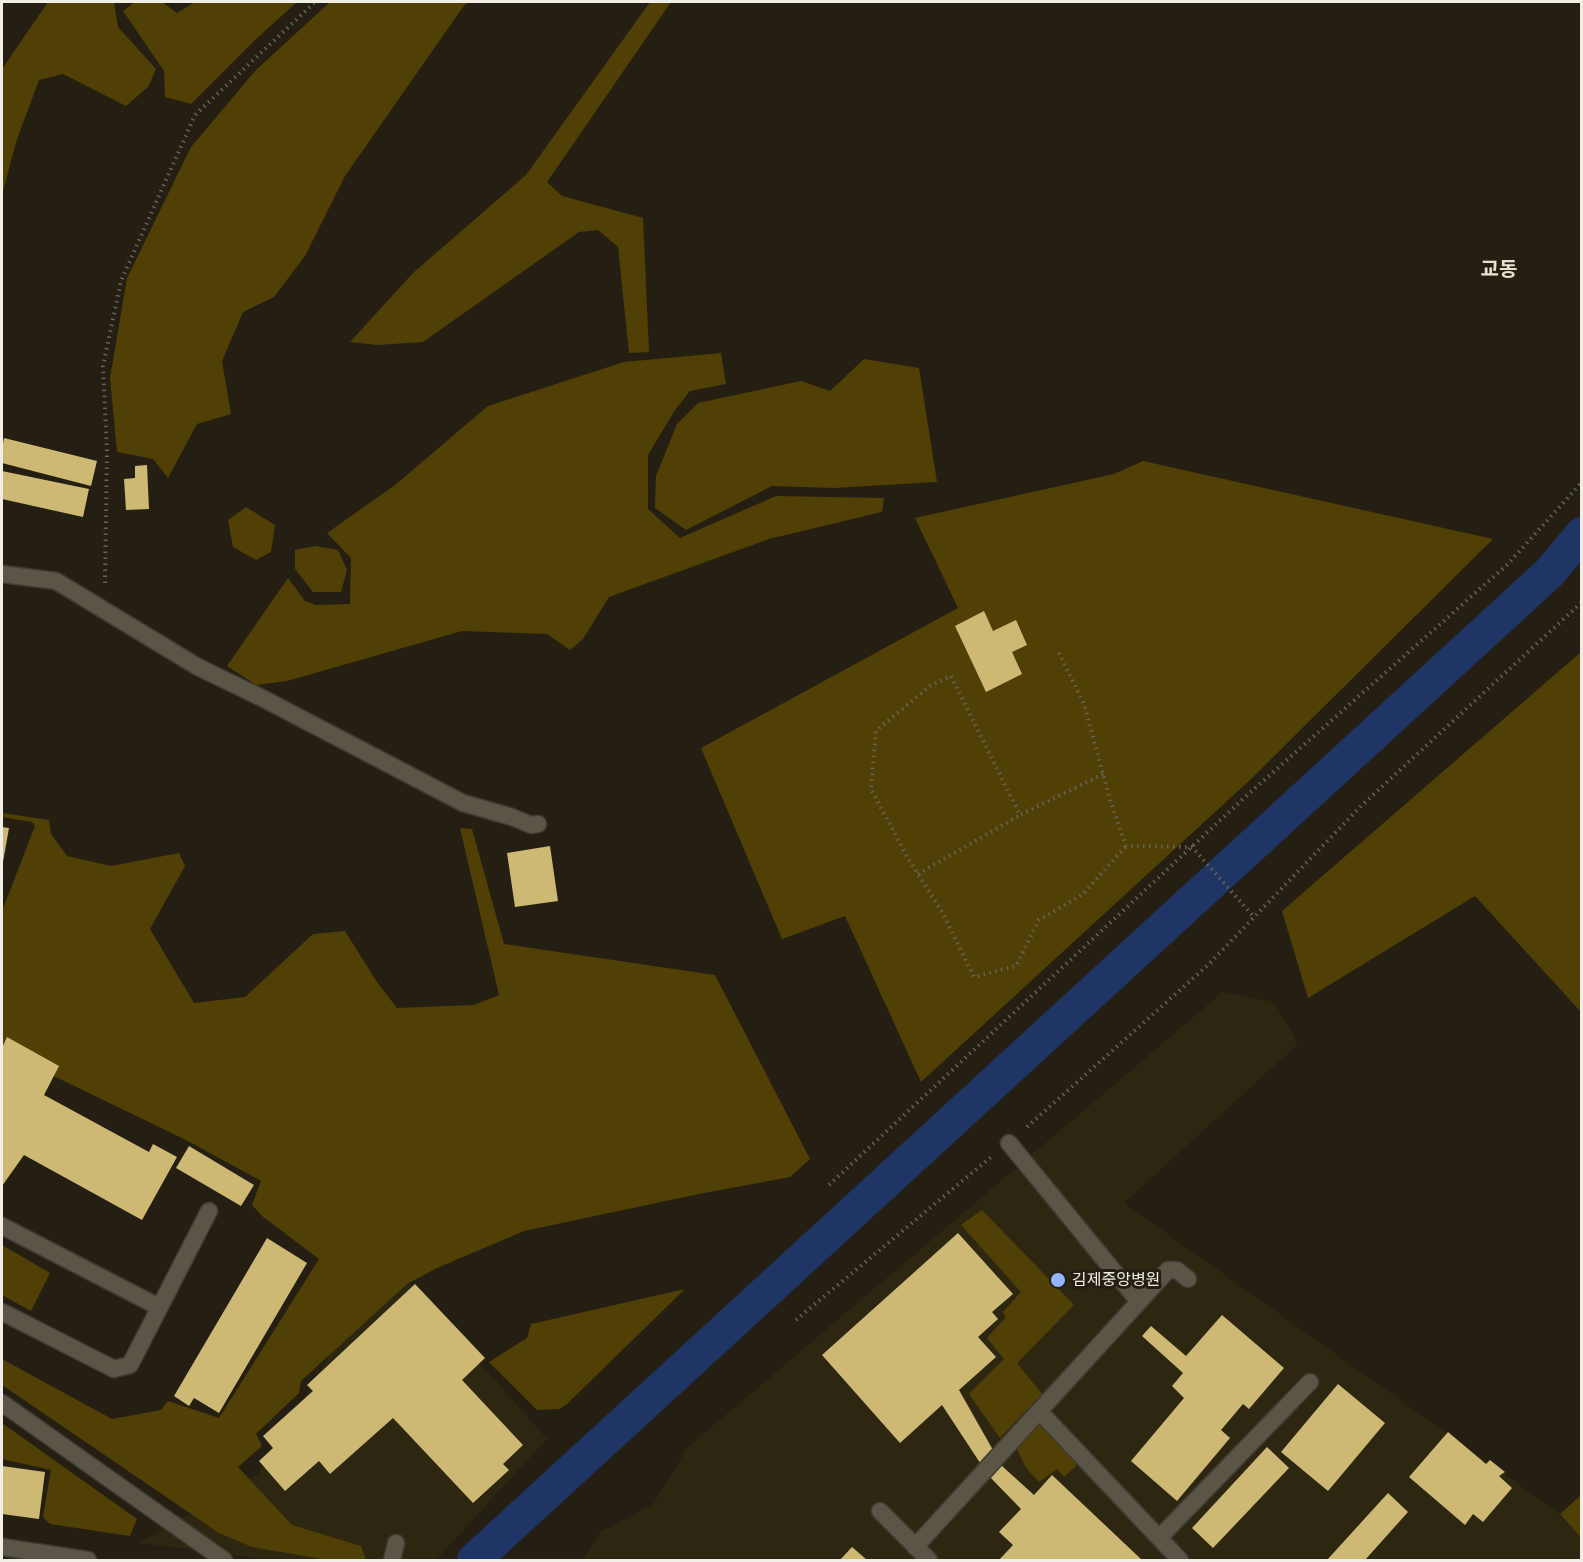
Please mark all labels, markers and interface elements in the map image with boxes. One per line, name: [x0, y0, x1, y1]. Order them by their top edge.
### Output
district label: 교동: [1481, 258, 1517, 282]
place label: 김제중앙병원: [1072, 1270, 1160, 1290]
marker: 김제중앙병원: [1049, 1271, 1067, 1289]

